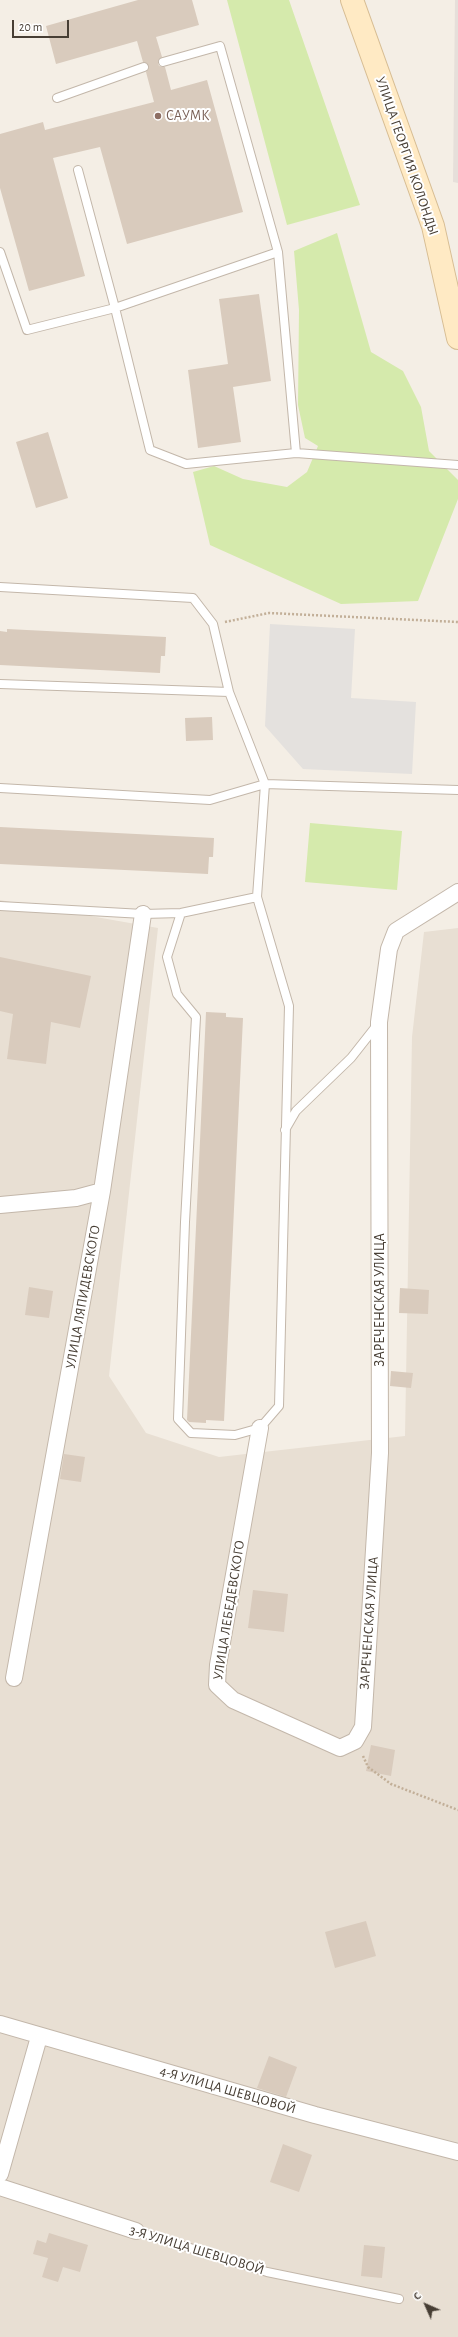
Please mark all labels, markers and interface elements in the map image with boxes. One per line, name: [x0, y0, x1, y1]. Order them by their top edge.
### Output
scale bar: [14, 12, 71, 38]
text: 20 m: [19, 21, 42, 33]
street label: УЛИЦА ГЕОРГИЯ КОЛОНДЫ: [372, 74, 442, 238]
place label: САУМК: [166, 108, 209, 124]
marker: САУМК: [153, 111, 163, 121]
street label: УЛИЦА ЛЯПИДЕВСКОГО: [62, 1224, 104, 1370]
street label: ЗАРЕЧЕНСКАЯ УЛИЦА: [372, 1233, 388, 1367]
street label: УЛИЦА ЛЕБЕДЕВСКОГО: [210, 1539, 248, 1681]
street label: ЗАРЕЧЕНСКАЯ УЛИЦА: [356, 1556, 382, 1690]
street label: 4-Я УЛИЦА ШЕВЦОВОЙ: [158, 2062, 298, 2118]
street label: 3-Я УЛИЦА ШЕВЦОВОЙ: [128, 2222, 266, 2278]
north arrow: [406, 2285, 446, 2325]
text: С: [411, 2290, 423, 2302]

